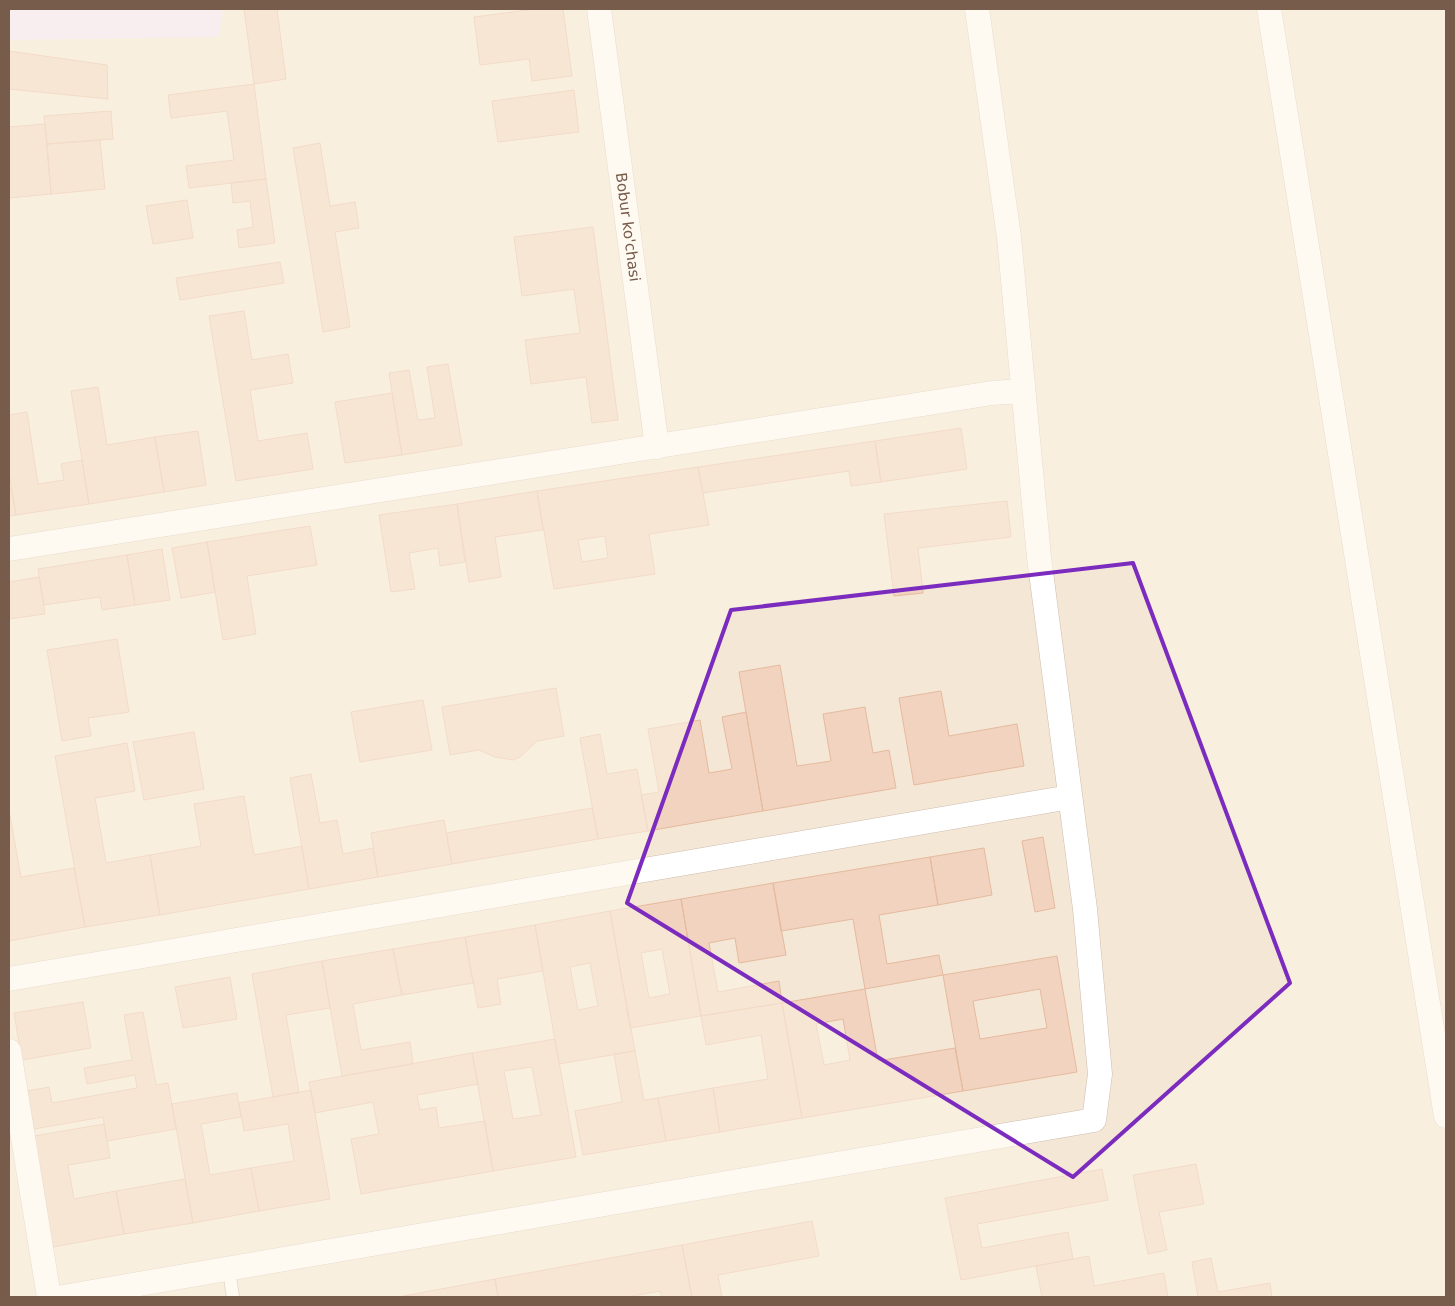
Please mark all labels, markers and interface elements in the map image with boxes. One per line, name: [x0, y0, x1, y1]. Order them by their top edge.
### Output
street label: Bobur ko'chasi: [612, 171, 644, 283]

